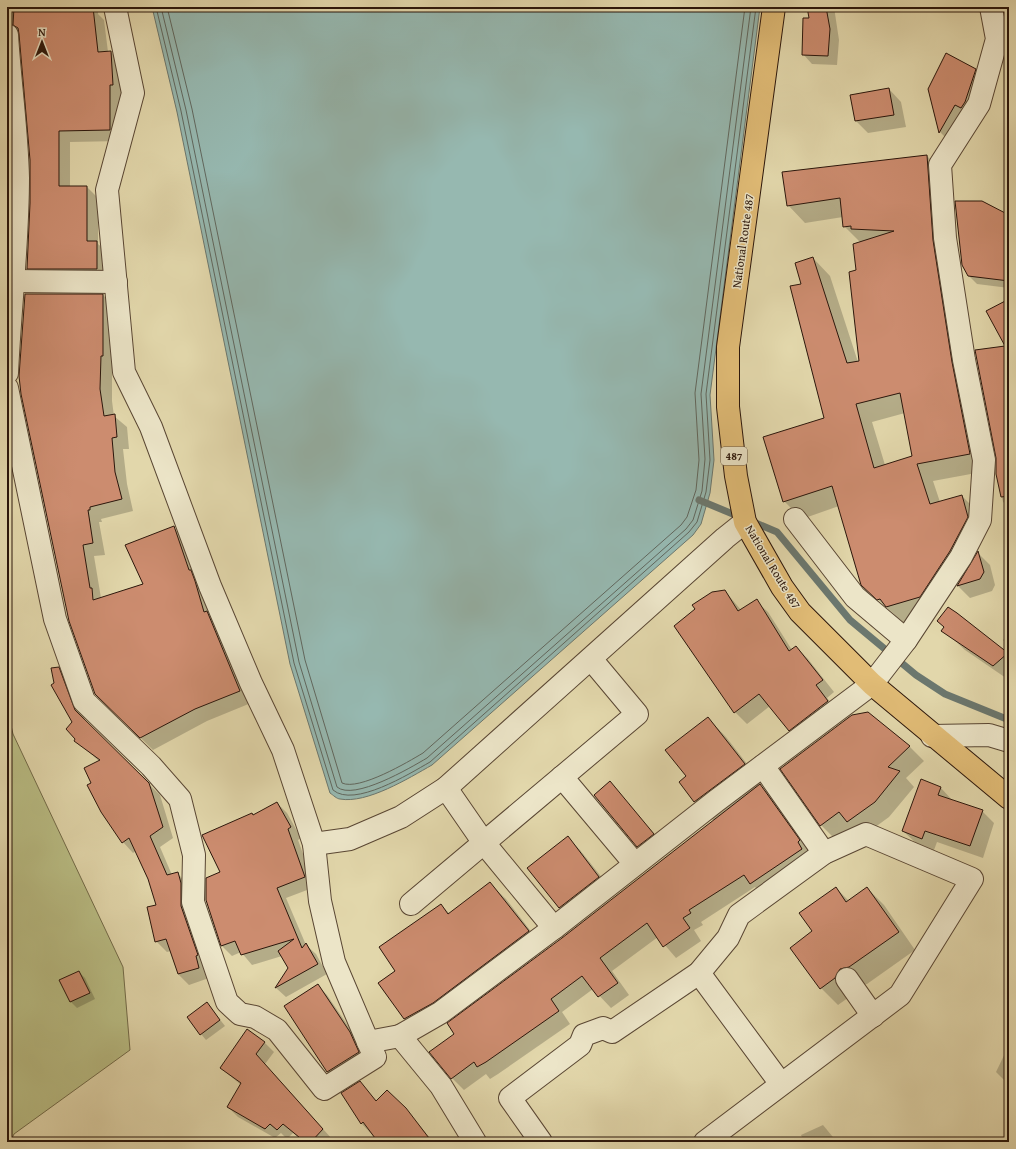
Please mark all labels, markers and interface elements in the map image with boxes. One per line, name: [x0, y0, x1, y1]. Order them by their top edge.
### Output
north arrow: [22, 22, 62, 62]
text: N: [38, 24, 46, 40]
street label: National Route 487: [727, 192, 758, 289]
road number: 487: [721, 447, 747, 465]
street label: National Route 487: [742, 522, 805, 612]

